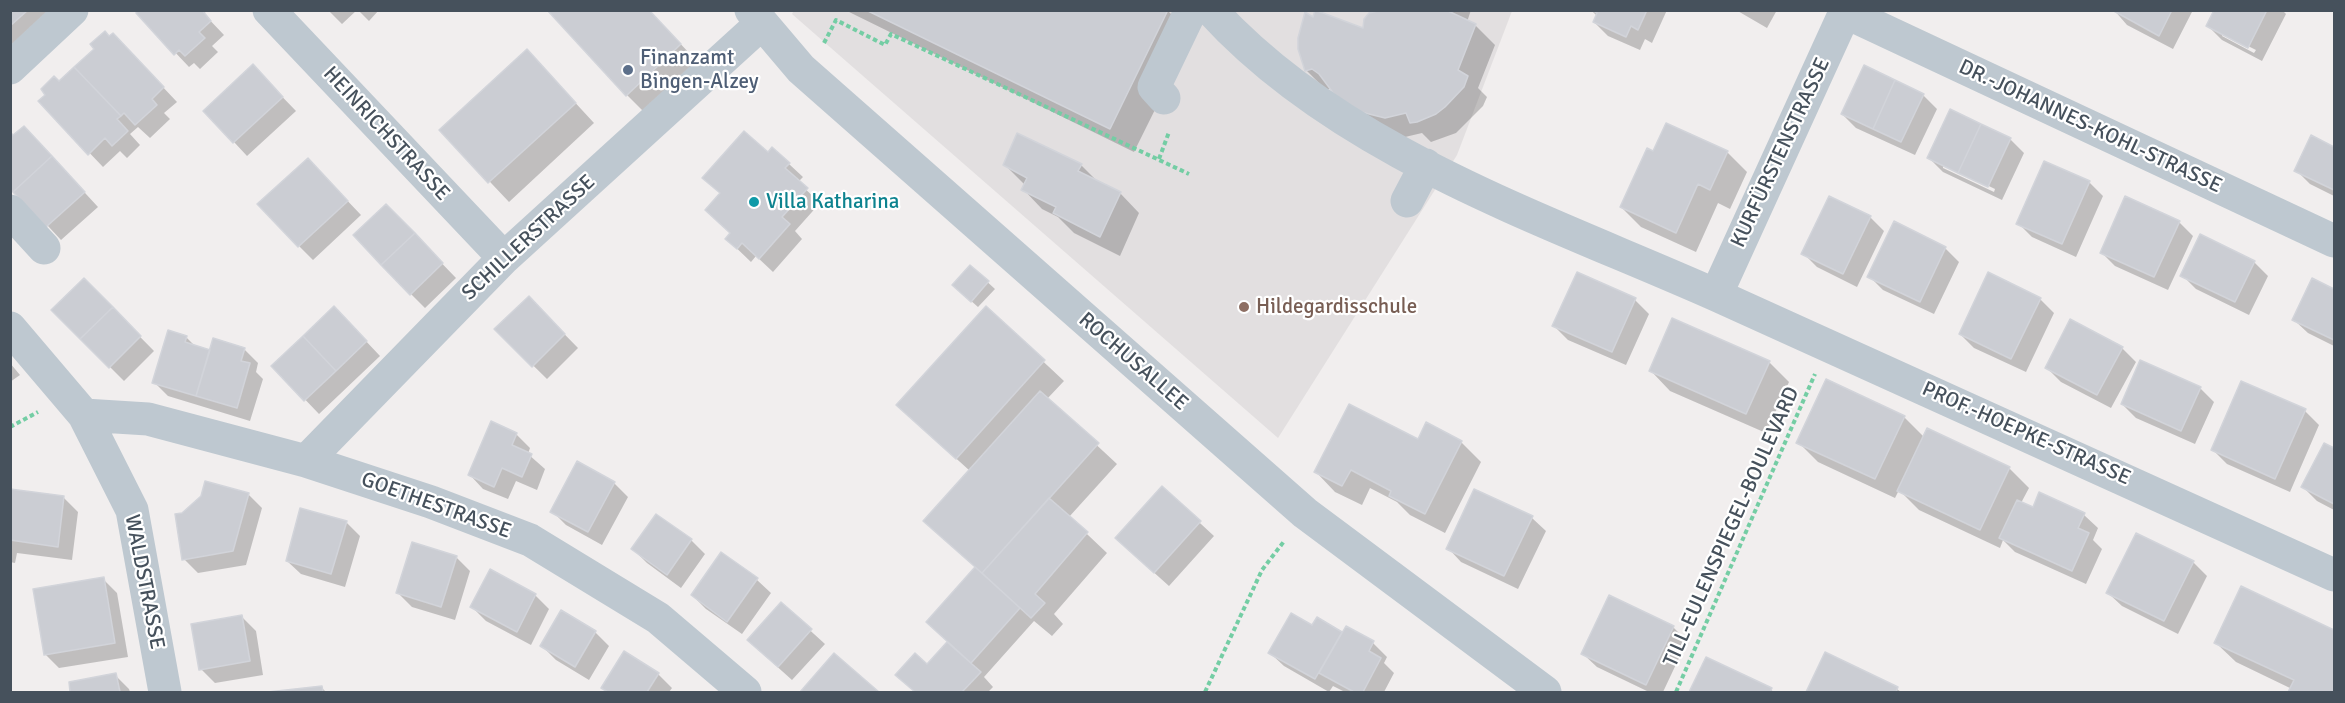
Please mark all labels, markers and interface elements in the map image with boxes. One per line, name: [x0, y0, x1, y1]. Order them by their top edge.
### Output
place label: Finanzamt Bingen-Alzey: [640, 45, 759, 95]
street label: KURFÜRSTENSTRASSE: [1726, 54, 1836, 252]
street label: DR.-JOHANNES-KOHL-STRASSE: [1954, 55, 2226, 199]
street label: HEINRICHSTRASSE: [317, 62, 455, 206]
marker: Finanzamt Bingen-Alzey: [621, 63, 635, 77]
street label: SCHILLERSTRASSE: [457, 170, 601, 306]
place label: Villa Katharina: [766, 189, 899, 215]
marker: Villa Katharina: [747, 195, 761, 209]
place label: Hildegardisschule: [1256, 294, 1417, 320]
marker: Hildegardisschule: [1237, 300, 1251, 314]
street label: ROCHUSALLEE: [1073, 308, 1193, 416]
street label: PROF.-HOEPKE-STRASSE: [1918, 377, 2134, 491]
street label: TILL-EULENSPIEGEL-BOULEVARD: [1659, 383, 1805, 671]
street label: GOETHESTRASSE: [358, 467, 514, 545]
street label: WALDSTRASSE: [119, 513, 169, 651]

